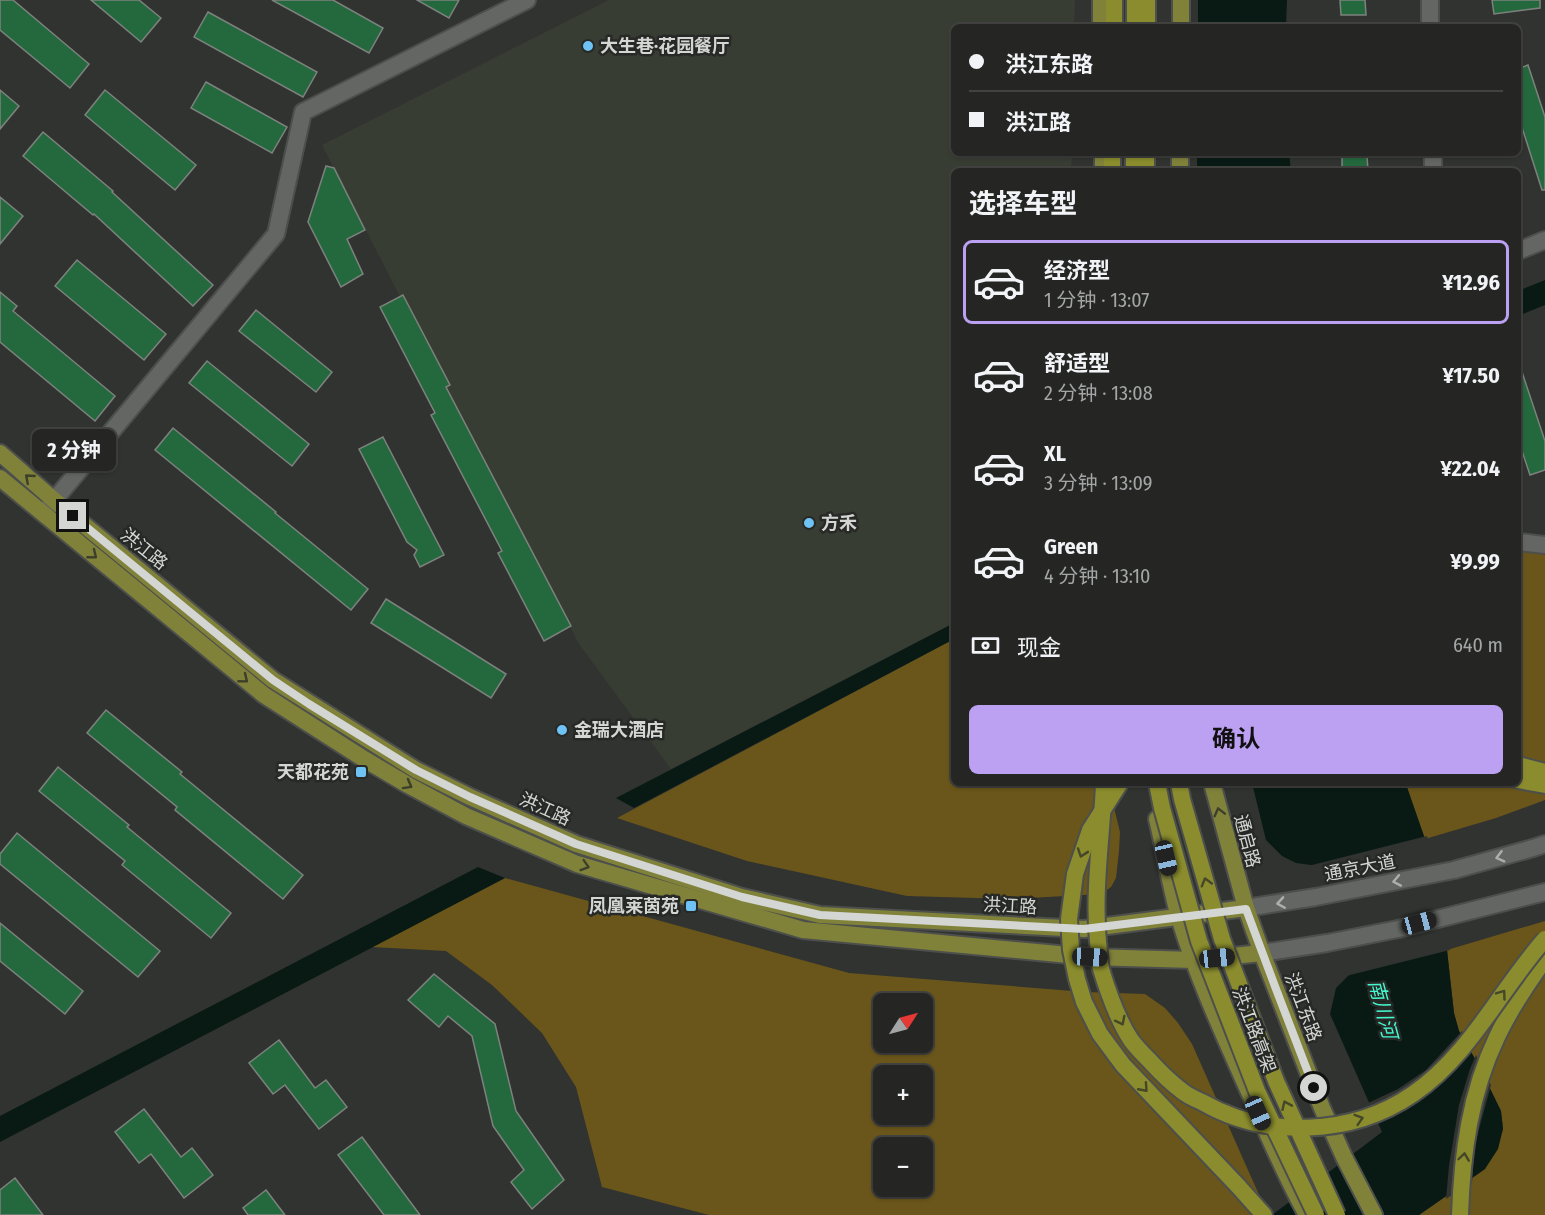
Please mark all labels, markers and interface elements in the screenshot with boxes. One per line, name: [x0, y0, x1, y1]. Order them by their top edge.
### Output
place label: 大生巷·花园餐厅: [600, 35, 730, 57]
marker: 大生巷·花园餐厅: [581, 39, 595, 53]
text: 洪江东路: [1005, 51, 1093, 78]
text: 洪江路: [1005, 109, 1071, 136]
text: 选择车型: [969, 188, 1077, 220]
icon: car: [972, 255, 1026, 309]
text: 经济型: [1044, 257, 1110, 284]
text: ¥12.96: [1442, 269, 1500, 296]
text: 1 分钟 · 13:07: [1044, 288, 1149, 312]
icon: car: [972, 348, 1026, 402]
text: 舒适型: [1044, 350, 1110, 377]
text: ¥17.50: [1443, 362, 1500, 389]
text: 2 分钟 · 13:08: [1044, 381, 1153, 405]
callout: 2 分钟: [31, 429, 115, 471]
text: 2 分钟: [47, 438, 101, 462]
text: XL: [1044, 440, 1066, 467]
icon: car: [972, 441, 1026, 495]
text: ¥22.04: [1441, 455, 1500, 482]
text: 3 分钟 · 13:09: [1044, 471, 1152, 495]
one-way arrow: [25, 475, 36, 486]
route end: [59, 502, 86, 529]
place label: 方禾: [821, 512, 857, 534]
marker: 方禾: [802, 516, 816, 530]
street label: 洪江路: [116, 523, 172, 575]
text: Green: [1044, 533, 1098, 560]
icon: car: [972, 534, 1026, 588]
one-way arrow: [87, 548, 98, 559]
text: ¥9.99: [1450, 548, 1500, 575]
text: 4 分钟 · 13:10: [1044, 564, 1150, 588]
icon: cash: [969, 629, 1002, 662]
text: 640 m: [1453, 633, 1503, 657]
text: 现金: [1017, 634, 1061, 661]
one-way arrow: [237, 672, 248, 683]
button: 确认: [969, 705, 1503, 774]
place label: 金瑞大酒店: [574, 719, 664, 741]
marker: 金瑞大酒店: [555, 723, 569, 737]
place label: 天都花苑: [277, 761, 349, 783]
marker: 天都花苑: [354, 765, 368, 779]
one-way arrow: [402, 778, 412, 789]
street label: 洪江路: [516, 788, 574, 830]
one-way arrow: [1213, 807, 1226, 817]
street label: 通启路: [1229, 812, 1265, 870]
car: [1153, 838, 1179, 878]
one-way arrow: [1077, 847, 1090, 858]
street label: 通京大道: [1323, 850, 1397, 886]
one-way arrow: [1495, 850, 1505, 863]
one-way arrow: [579, 859, 590, 871]
one-way arrow: [1392, 874, 1402, 887]
one-way arrow: [1200, 877, 1213, 887]
street label: 洪江路: [982, 894, 1038, 918]
place label: 凤凰莱茵苑: [589, 895, 679, 917]
one-way arrow: [1276, 896, 1286, 908]
marker: 凤凰莱茵苑: [684, 899, 698, 913]
car: [1399, 910, 1439, 936]
car: [1072, 947, 1108, 967]
car: [1198, 947, 1236, 969]
street label: 洪江东路: [1280, 969, 1326, 1045]
water label: 南川河: [1364, 977, 1403, 1045]
street label: 洪江路高架: [1228, 984, 1280, 1076]
one-way arrow: [1495, 989, 1506, 1000]
north arrow: [873, 993, 933, 1053]
map controls: [873, 993, 933, 1197]
one-way arrow: [1114, 1015, 1126, 1026]
button: +: [873, 1065, 933, 1125]
route start: [1300, 1074, 1327, 1101]
one-way arrow: [1137, 1081, 1148, 1092]
car: [1242, 1093, 1274, 1133]
one-way arrow: [1282, 1100, 1294, 1111]
one-way arrow: [1353, 1114, 1364, 1126]
button: −: [873, 1137, 933, 1197]
one-way arrow: [1457, 1152, 1469, 1161]

